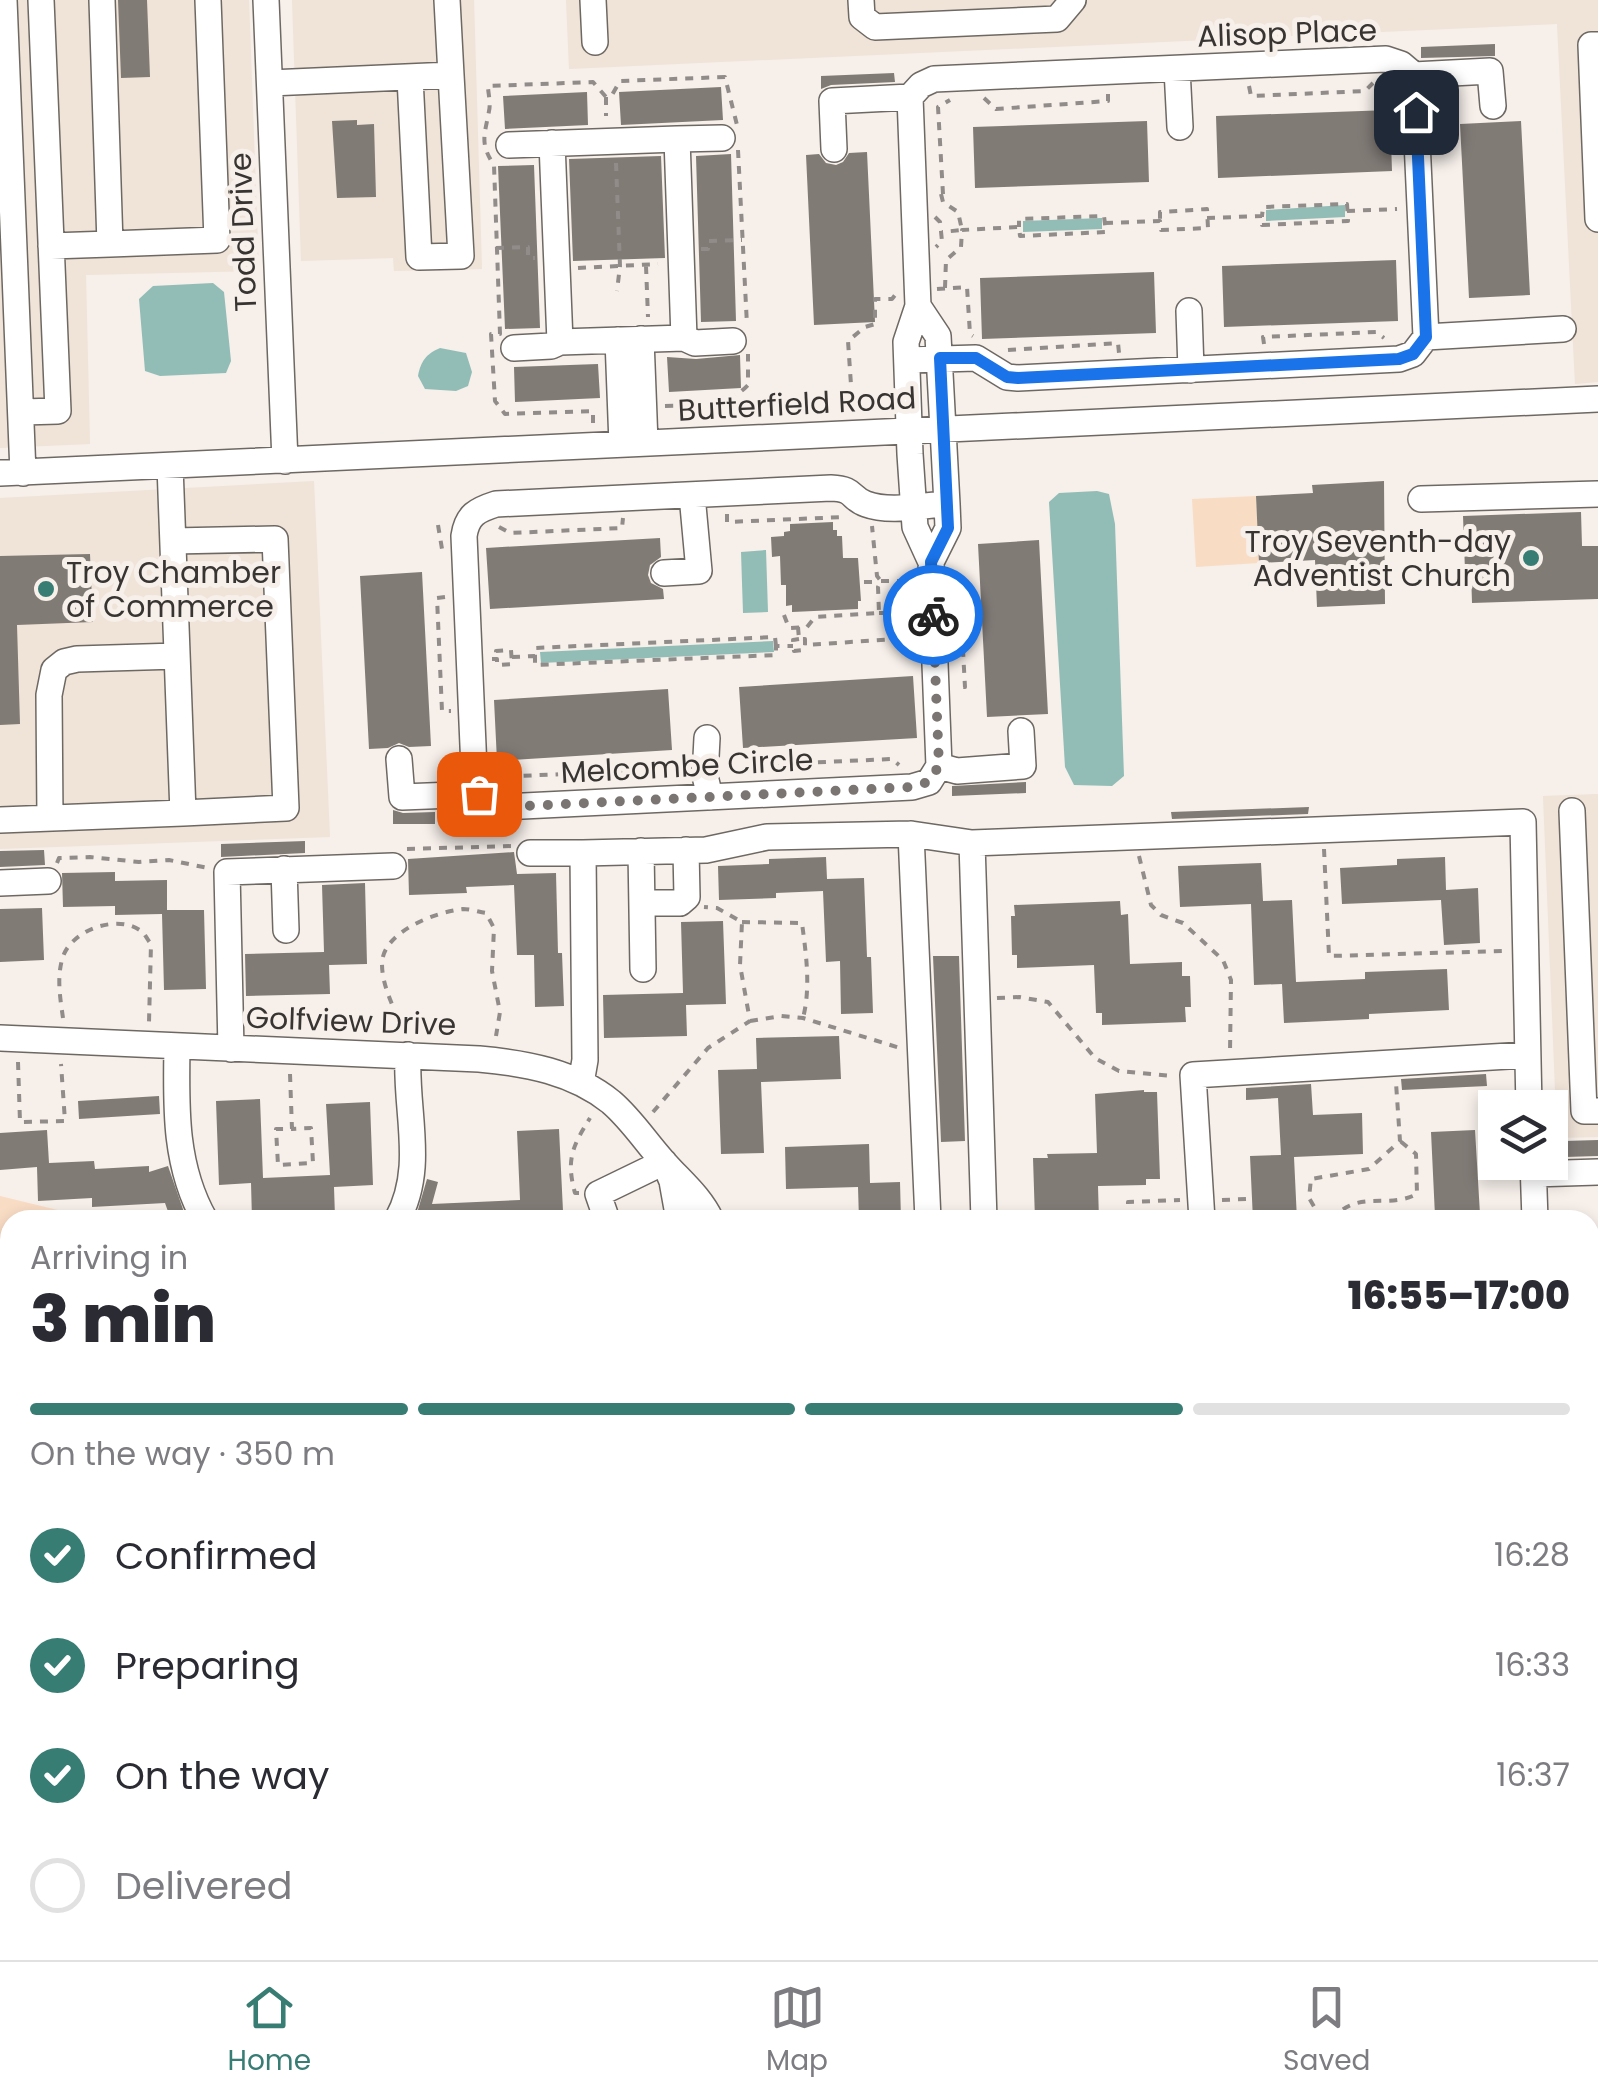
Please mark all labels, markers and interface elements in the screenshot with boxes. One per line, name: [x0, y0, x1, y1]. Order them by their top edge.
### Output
street label: Alisop Place: [1196, 8, 1378, 58]
pin: [1374, 70, 1459, 155]
icon: home: [1389, 85, 1444, 140]
street label: Todd Drive: [219, 152, 267, 312]
street label: Butterfield Road: [677, 376, 917, 432]
place label: Troy Seventh-day Adventist Church: [1245, 520, 1511, 597]
marker: Troy Seventh-day Adventist Church: [1520, 547, 1542, 569]
place label: Troy Chamber of Commerce: [66, 551, 281, 628]
courier: [883, 565, 983, 665]
marker: Troy Chamber of Commerce: [35, 578, 57, 600]
icon: bike: [906, 588, 961, 643]
street label: Melcombe Circle: [560, 738, 814, 794]
pin: [437, 752, 522, 837]
icon: bag: [452, 767, 507, 822]
street label: Golfview Drive: [245, 996, 457, 1046]
map controls: [1478, 1090, 1568, 1180]
button: layers: [1478, 1090, 1568, 1180]
text: Arriving in: [30, 1235, 188, 1280]
text: 16:55–17:00: [1348, 1269, 1570, 1322]
text: 3 min: [30, 1274, 216, 1365]
text: On the way · 350 m: [30, 1431, 335, 1476]
icon: check: [30, 1528, 85, 1583]
text: Confirmed: [115, 1529, 317, 1582]
text: 16:28: [1494, 1532, 1570, 1577]
icon: check: [30, 1638, 85, 1693]
text: Preparing: [115, 1639, 300, 1692]
text: 16:33: [1495, 1642, 1570, 1687]
icon: check: [30, 1748, 85, 1803]
text: On the way: [115, 1749, 329, 1802]
text: 16:37: [1496, 1752, 1570, 1797]
text: Delivered: [115, 1859, 292, 1912]
tab: Home: [228, 1980, 311, 2082]
tab: Map: [766, 1980, 828, 2082]
tab: Saved: [1283, 1980, 1370, 2082]

